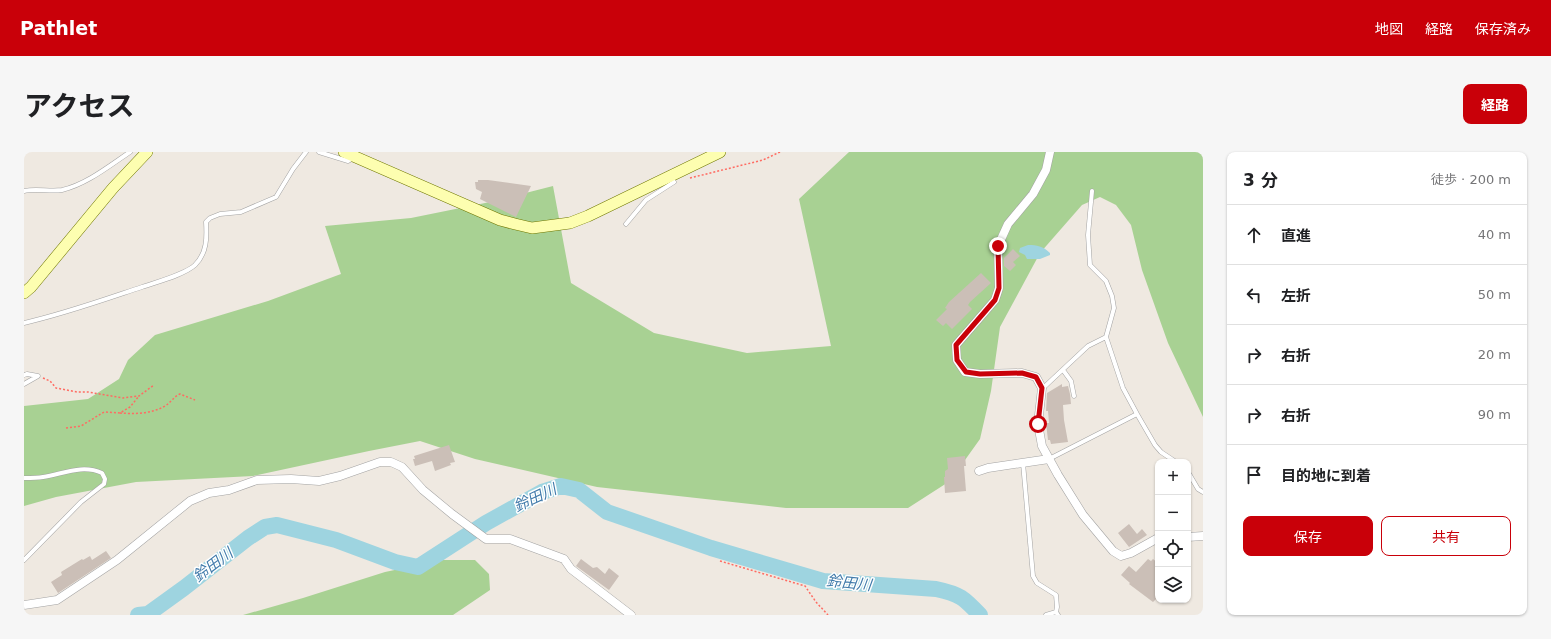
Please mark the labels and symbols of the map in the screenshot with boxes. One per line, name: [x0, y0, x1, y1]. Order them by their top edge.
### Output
route end: [989, 237, 1007, 255]
route start: [1029, 415, 1047, 433]
water label: 鈴田川: [511, 479, 561, 516]
water label: 鈴田川: [190, 543, 238, 586]
water label: 鈴田川: [826, 572, 874, 595]

